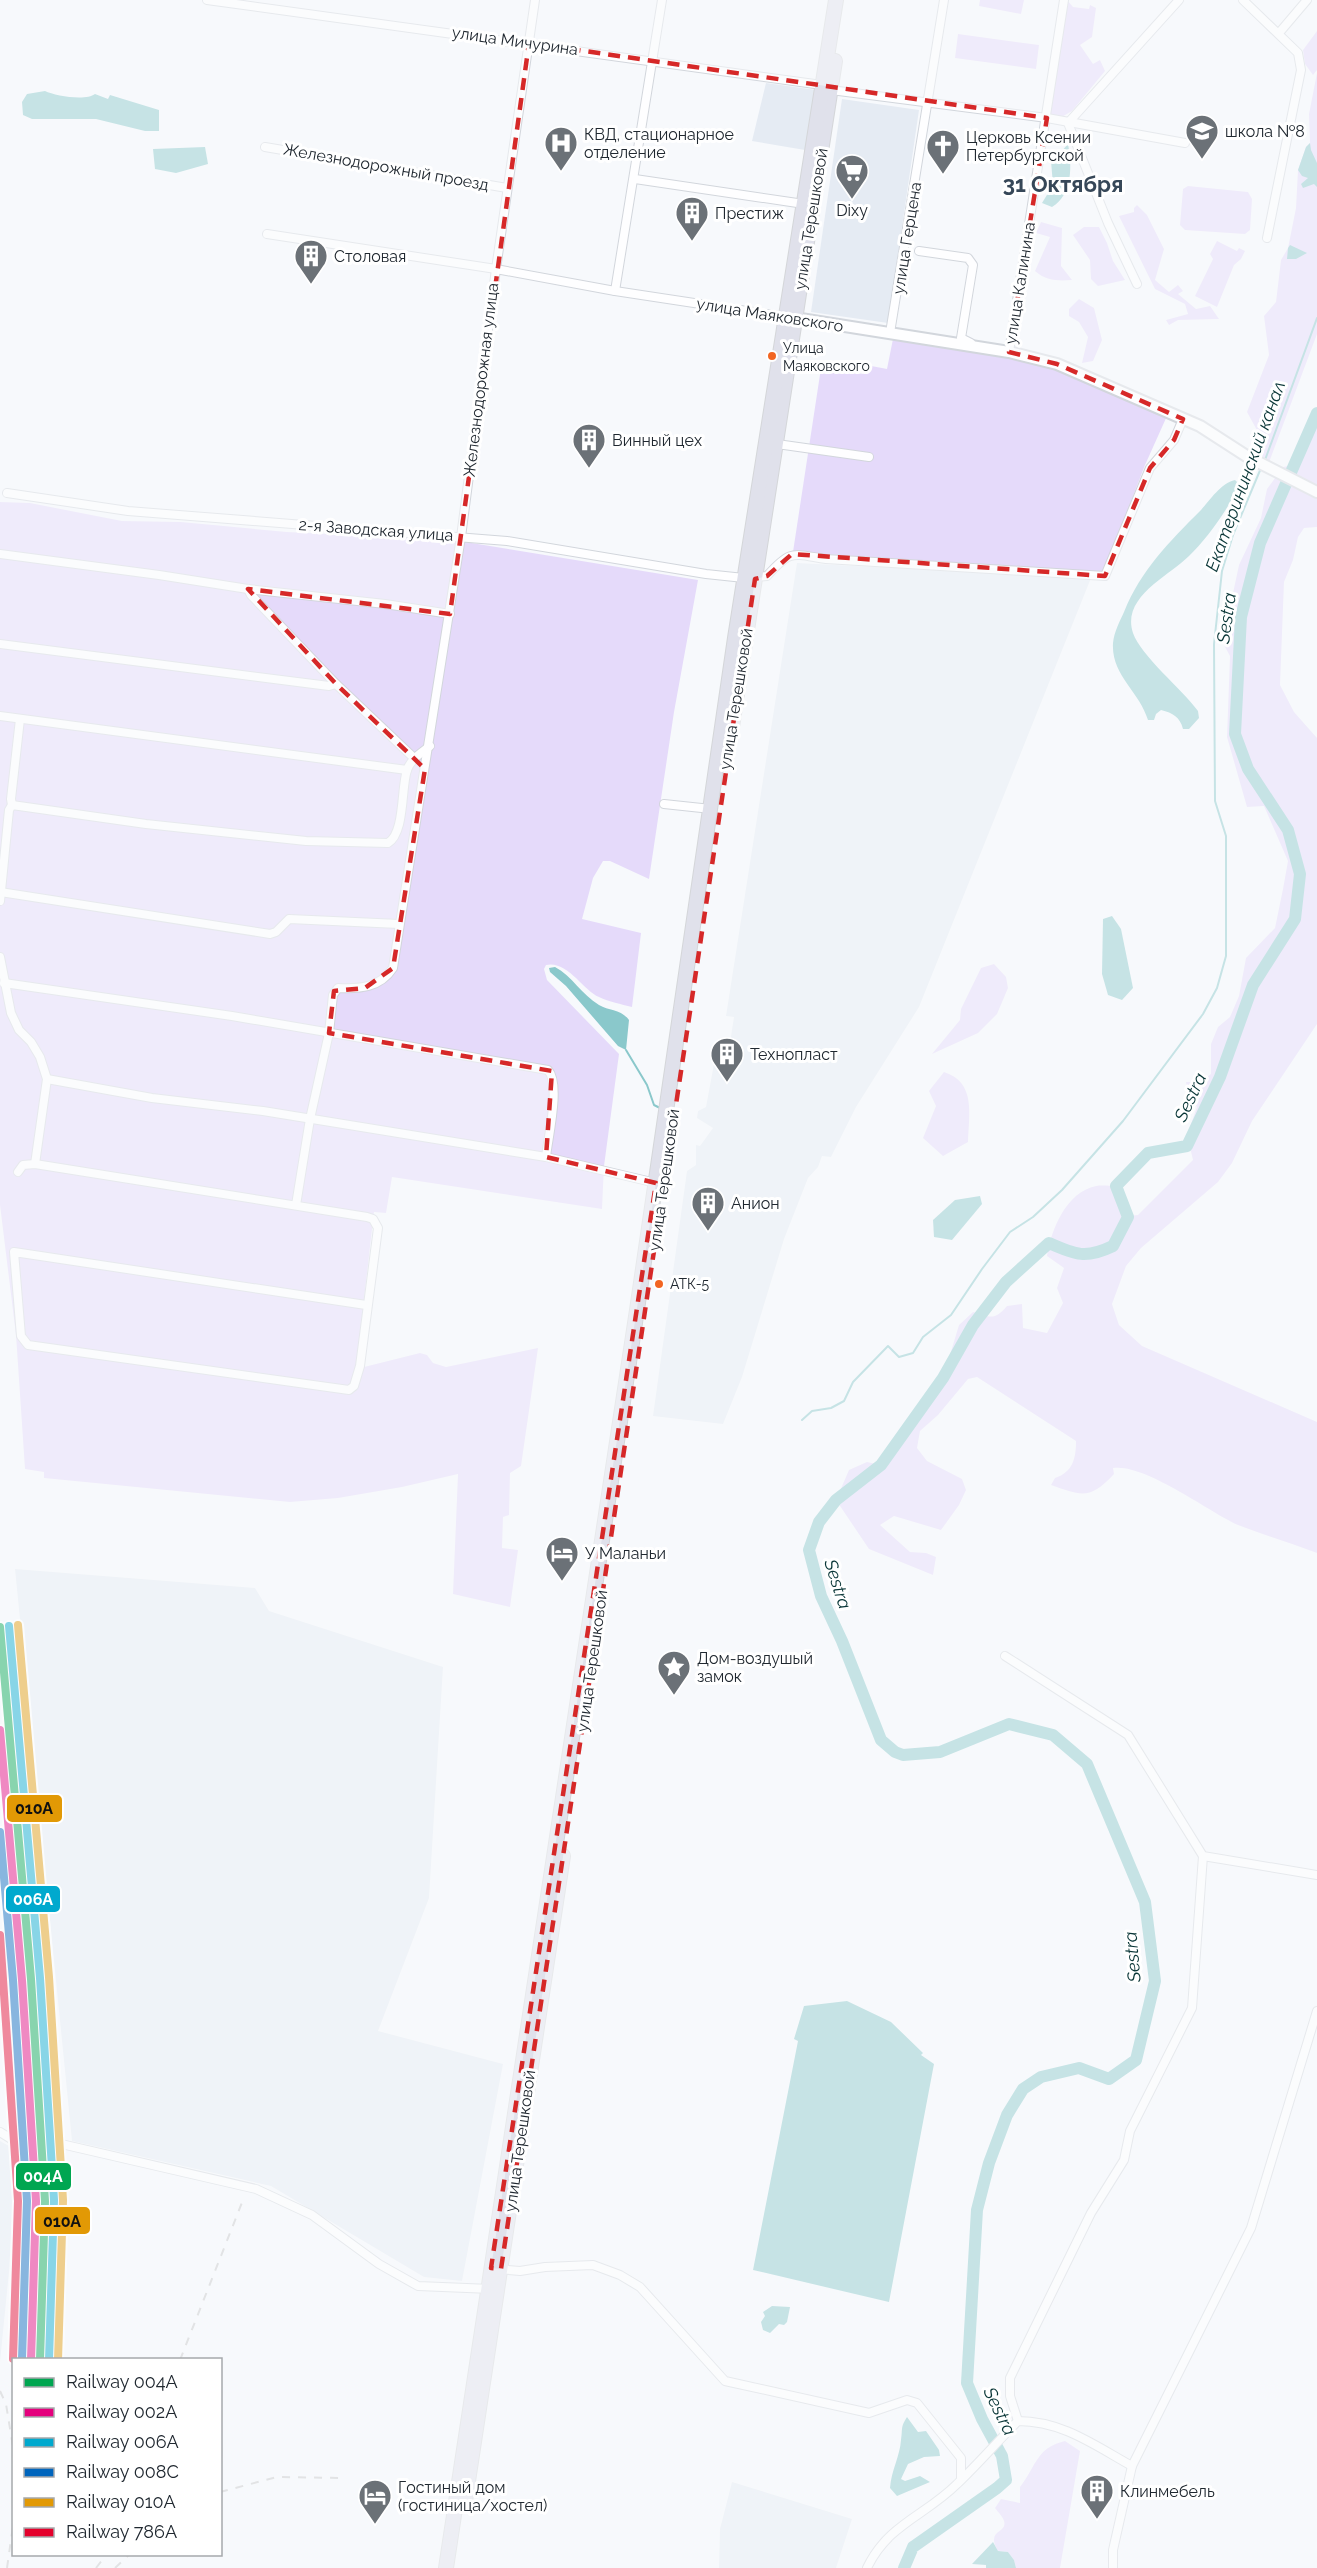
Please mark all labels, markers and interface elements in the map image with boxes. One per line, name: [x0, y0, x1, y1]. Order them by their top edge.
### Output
street label: улица Мичурина: [451, 23, 579, 59]
school or university icon: школа №8: [1184, 113, 1220, 160]
place label: школа №8: [1225, 122, 1305, 141]
hospital icon: КВД, стационарное отделение: [543, 125, 579, 172]
place label: КВД, стационарное отделение: [584, 125, 734, 162]
church icon: Церковь Ксении Петербургской: [925, 128, 961, 175]
place label: Церковь Ксении Петербургской: [966, 128, 1091, 165]
street label: Железнодорожный проезд: [282, 140, 490, 194]
street label: улица Терешковой: [790, 147, 832, 291]
supermarket icon: Dixy: [834, 153, 870, 200]
district label: 31 Октября: [1003, 171, 1123, 197]
street label: улица Герцена: [889, 180, 925, 296]
building icon: Престиж: [674, 195, 710, 242]
place label: Dixy: [836, 201, 868, 220]
place label: Престиж: [715, 204, 785, 223]
street label: улица Калинина: [1001, 220, 1039, 346]
building icon: Столовая: [293, 238, 329, 285]
place label: Столовая: [334, 247, 406, 266]
street label: Железнодорожная улица: [460, 282, 502, 478]
street label: улица Маяковского: [695, 294, 845, 336]
place label: Улица Маяковского: [783, 340, 870, 374]
marker: Улица Маяковского: [766, 350, 778, 362]
water label: Екатерининский канал: [1201, 378, 1289, 574]
building icon: Винный цех: [571, 422, 607, 469]
place label: Винный цех: [612, 431, 702, 450]
street label: 2-я Заводская улица: [298, 515, 454, 545]
water label: Sestra: [1212, 591, 1240, 646]
street label: улица Терешковой: [715, 627, 757, 771]
building icon: Технопласт: [709, 1036, 745, 1083]
place label: Технопласт: [750, 1045, 838, 1064]
water label: Sestra: [1169, 1069, 1210, 1125]
street label: улица Терешковой: [645, 1108, 683, 1252]
building icon: Анион: [690, 1185, 726, 1232]
place label: Анион: [731, 1194, 780, 1213]
place label: АТК-5: [670, 1276, 710, 1292]
marker: АТК-5: [653, 1278, 665, 1290]
hotel icon: У Маланьи: [544, 1535, 580, 1582]
place label: У Маланьи: [585, 1544, 666, 1563]
water label: Sestra: [820, 1556, 856, 1612]
street label: улица Терешковой: [573, 1589, 611, 1733]
place icon: Дом-воздушый замок: [656, 1649, 692, 1696]
place label: Дом-воздушый замок: [697, 1649, 813, 1686]
line badge: 010А: [6, 1794, 63, 1823]
text: 010А: [15, 1799, 53, 1818]
line badge: 006А: [5, 1885, 61, 1913]
text: 006А: [13, 1890, 53, 1909]
water label: Sestra: [1119, 1930, 1145, 1984]
street label: улица Терешковой: [501, 2069, 539, 2213]
line badge: 004А: [15, 2162, 72, 2191]
text: 004А: [23, 2167, 63, 2186]
line badge: 010А: [34, 2206, 91, 2235]
text: 010А: [43, 2212, 81, 2231]
legend: [12, 2358, 222, 2556]
text: Railway 004А: [66, 2371, 178, 2392]
water label: Sestra: [979, 2383, 1021, 2439]
text: Railway 002А: [66, 2401, 177, 2422]
text: Railway 006А: [66, 2431, 179, 2452]
text: Railway 008С: [66, 2461, 179, 2482]
building icon: Клинмебель: [1079, 2473, 1115, 2520]
hotel icon: Гостиный дом (гостиница/хостел): [357, 2478, 393, 2525]
place label: Гостиный дом (гостиница/хостел): [398, 2478, 547, 2515]
place label: Клинмебель: [1120, 2482, 1215, 2501]
text: Railway 010А: [66, 2491, 176, 2512]
text: Railway 786А: [66, 2521, 177, 2542]

